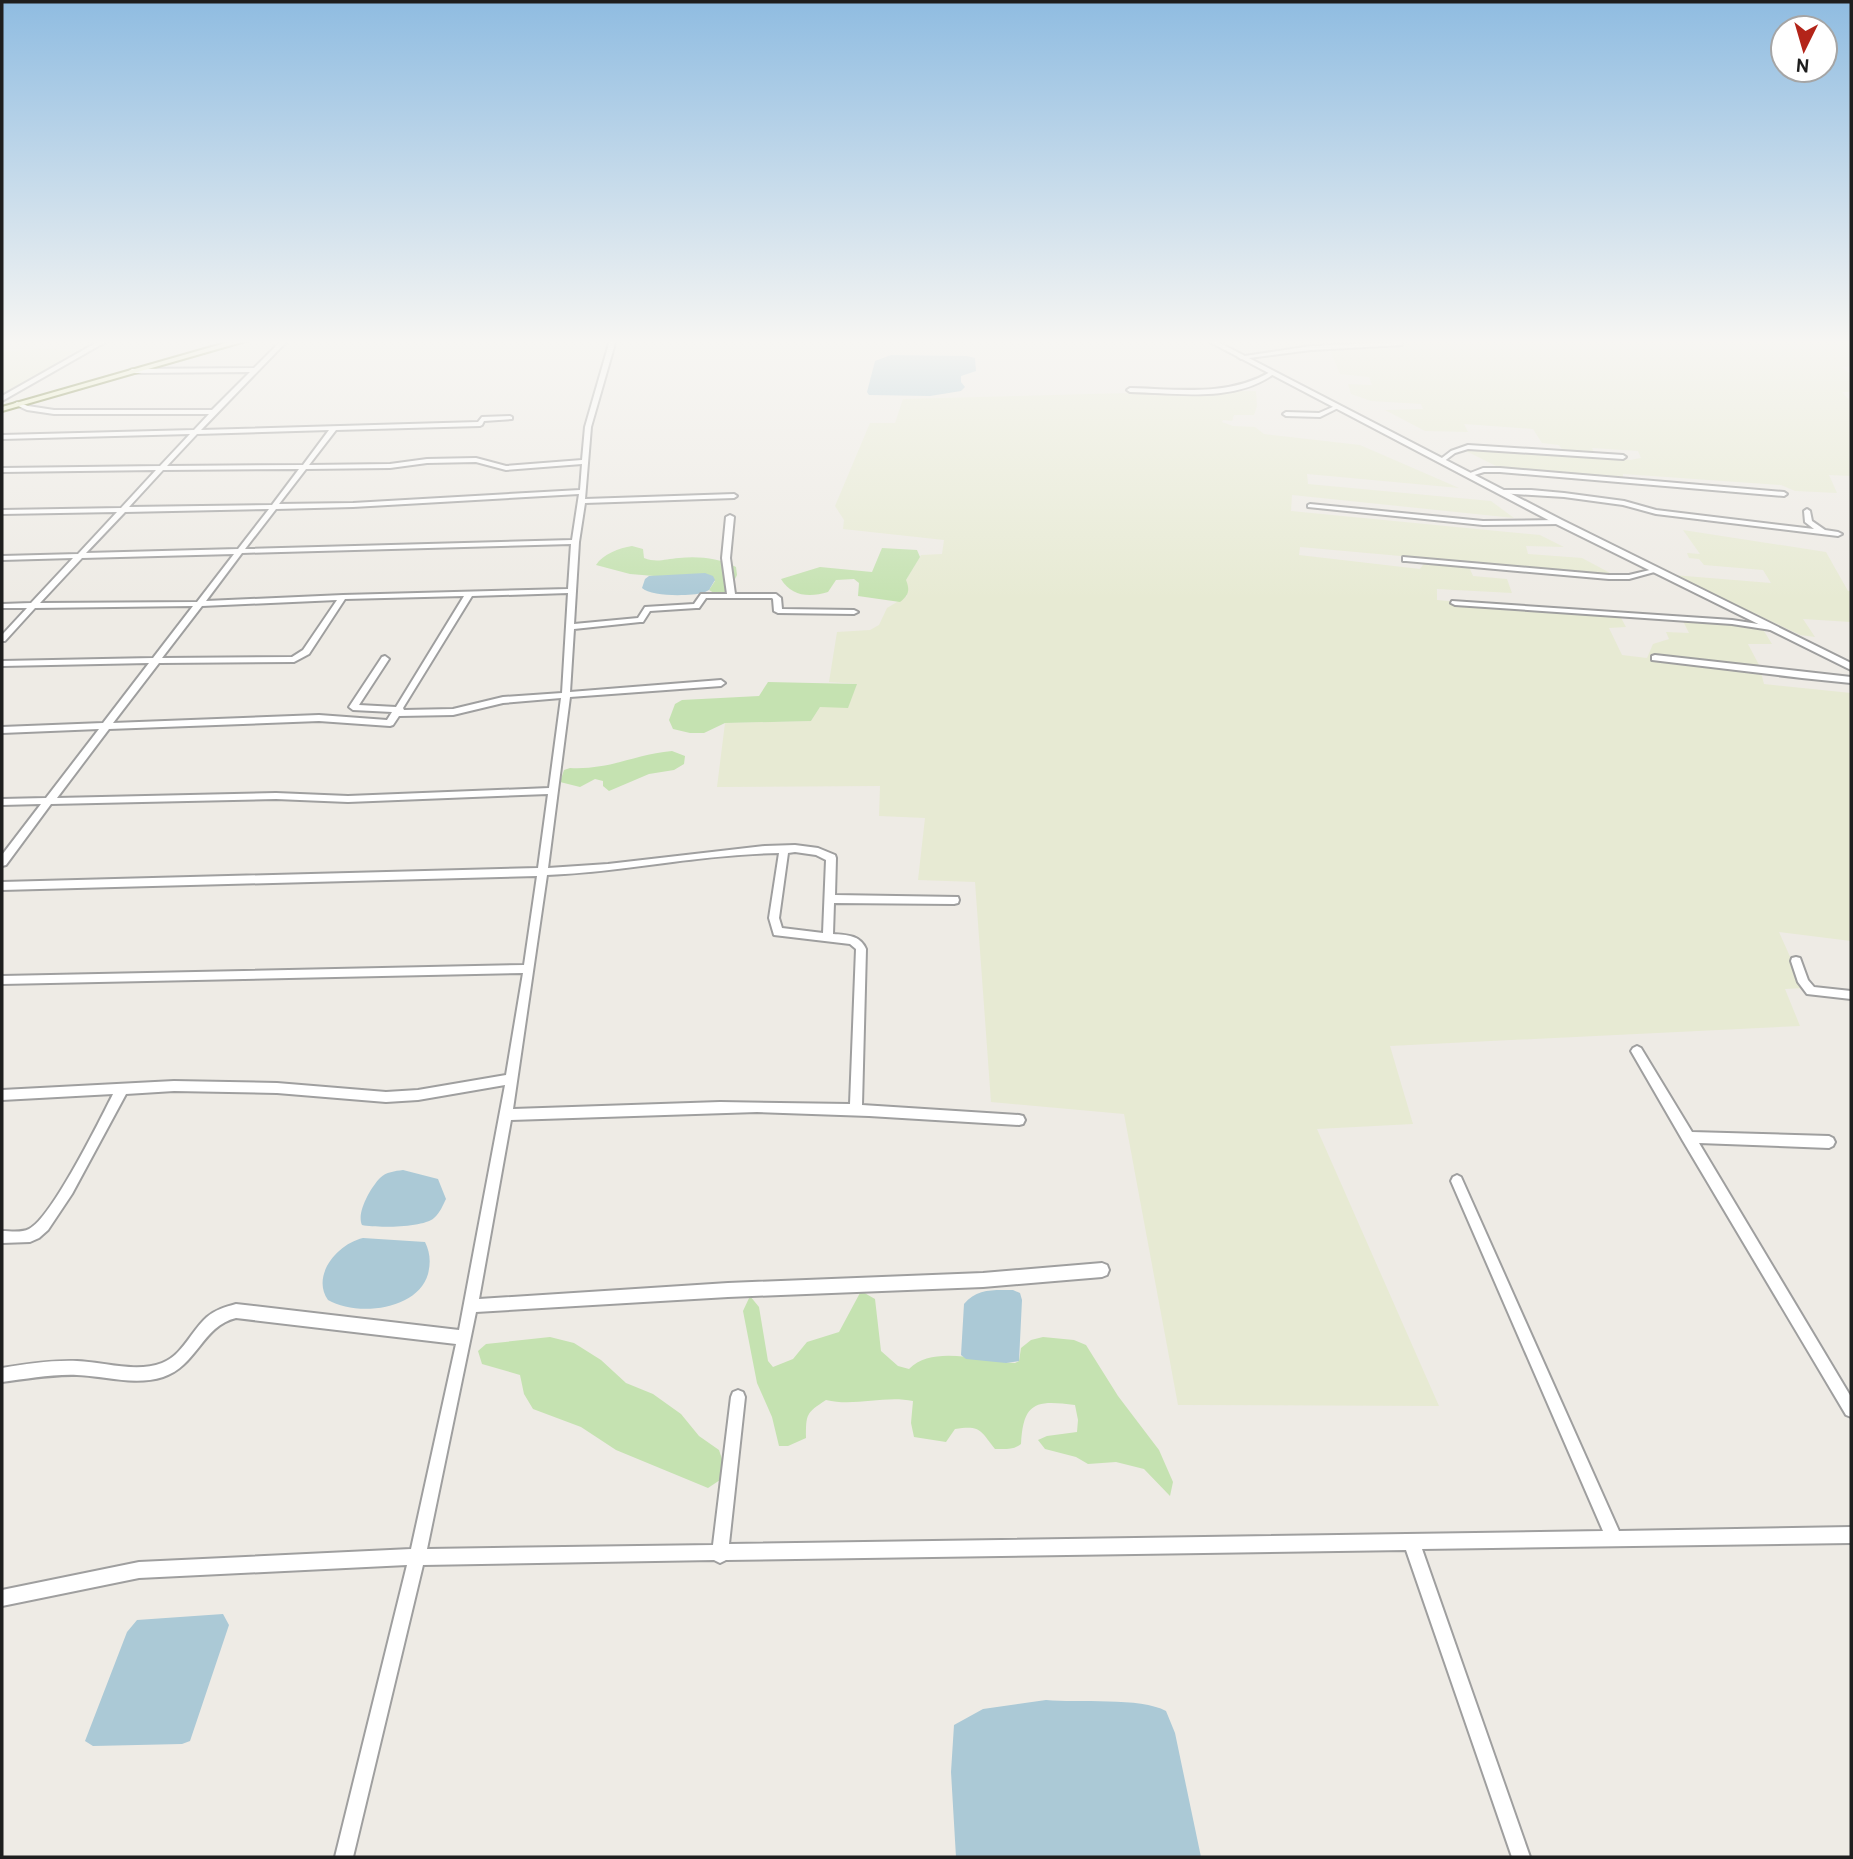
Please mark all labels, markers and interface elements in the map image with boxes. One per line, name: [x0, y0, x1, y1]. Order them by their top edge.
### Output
north arrow: [1769, 14, 1839, 84]
text: N: [1795, 51, 1811, 76]

